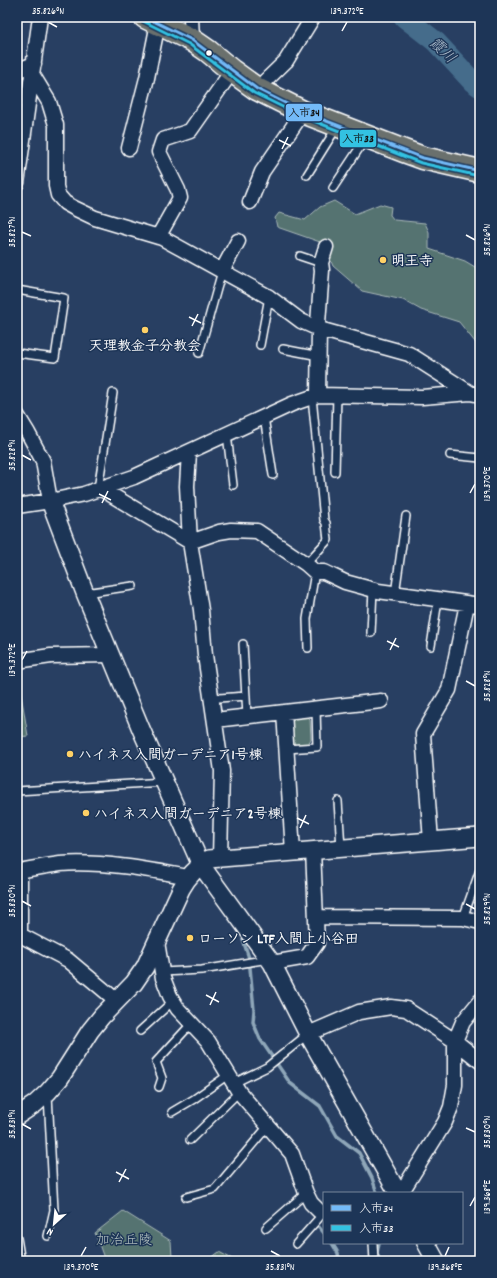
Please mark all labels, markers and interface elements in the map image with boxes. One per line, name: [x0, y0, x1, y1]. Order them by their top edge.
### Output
text: 35.826°N: [32, 5, 64, 19]
text: 139.372°E: [330, 5, 364, 19]
water label: 霞川: [423, 33, 460, 70]
unlabelled marker: [204, 48, 214, 58]
line badge: 入市34: [285, 103, 323, 122]
text: 入市34: [288, 106, 320, 122]
line badge: 入市33: [339, 129, 377, 148]
text: 入市33: [342, 132, 374, 148]
text: 35.827°N: [6, 216, 20, 248]
text: 35.826°N: [481, 224, 495, 256]
place label: 明王寺: [391, 252, 433, 272]
marker: 明王寺: [378, 255, 388, 265]
marker: 天理教金子分教会: [140, 325, 150, 335]
place label: 天理教金子分教会: [89, 337, 201, 357]
text: 35.828°N: [6, 439, 20, 471]
text: 139.370°E: [481, 466, 495, 501]
text: 139.372°E: [6, 643, 20, 677]
text: 35.828°N: [481, 670, 495, 702]
place label: ハイネス入間ガーデニア1号棟: [78, 746, 264, 766]
marker: ハイネス入間ガーデニア1号棟: [65, 749, 75, 759]
place label: ハイネス入間ガーデニア2号棟: [94, 805, 283, 825]
marker: ハイネス入間ガーデニア2号棟: [81, 808, 91, 818]
text: 35.830°N: [6, 885, 20, 917]
text: 35.829°N: [481, 893, 495, 925]
place label: ローソン LTF入間上小谷田: [198, 930, 359, 950]
marker: ローソン LTF入間上小谷田: [185, 933, 195, 943]
text: 35.831°N: [6, 1109, 20, 1139]
text: 35.830°N: [481, 1116, 495, 1148]
text: 139.368°E: [481, 1180, 495, 1214]
legend: [323, 1192, 463, 1244]
text: 入市34: [359, 1201, 393, 1218]
north arrow: [34, 1204, 74, 1244]
text: 入市33: [359, 1221, 394, 1238]
text: N: [44, 1223, 56, 1239]
park label: 加治丘陵: [96, 1231, 152, 1251]
text: 139.370°E: [64, 1261, 99, 1275]
text: 35.831°N: [265, 1261, 295, 1275]
text: 139.368°E: [428, 1261, 462, 1275]

